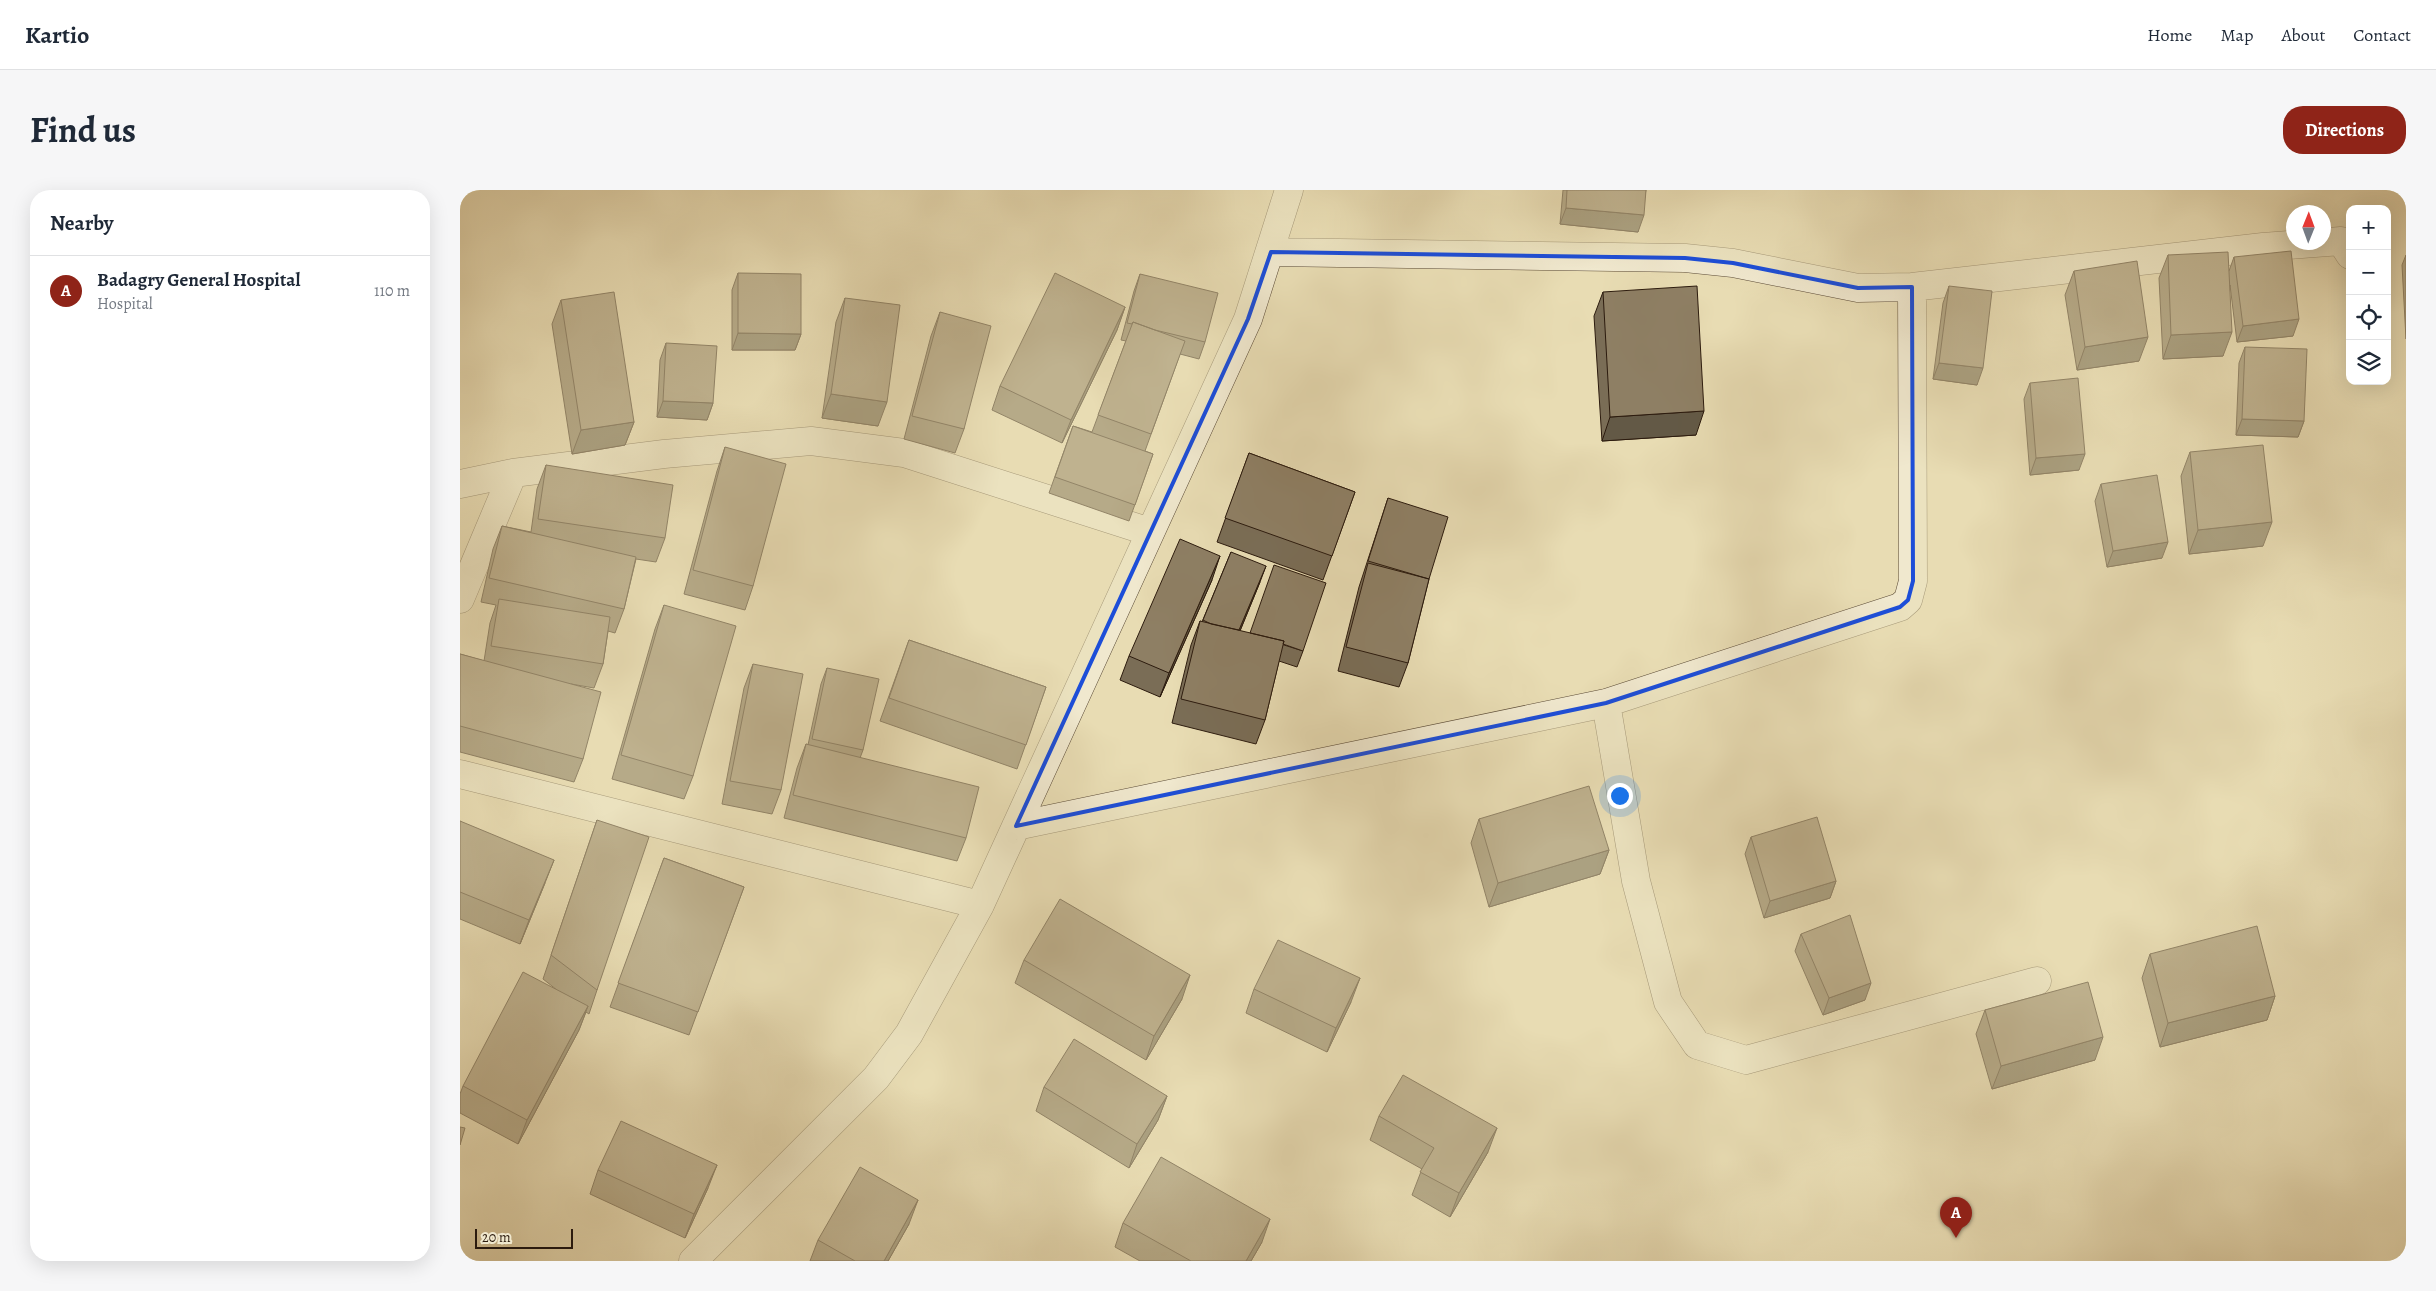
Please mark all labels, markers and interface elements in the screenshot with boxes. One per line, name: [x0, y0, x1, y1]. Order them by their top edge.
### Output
text: Kartio: [25, 19, 89, 51]
text: Home: [2147, 23, 2192, 47]
text: Map: [2220, 23, 2253, 47]
text: About: [2281, 23, 2325, 47]
text: Contact: [2353, 23, 2411, 47]
text: Find us: [30, 106, 136, 154]
button: Directions: [2283, 106, 2406, 154]
north arrow: [2286, 205, 2331, 250]
map controls: [2346, 205, 2391, 385]
button: +: [2346, 205, 2391, 250]
text: Nearby: [50, 209, 113, 237]
button: −: [2346, 250, 2391, 295]
text: Badagry General Hospital: [97, 267, 300, 293]
text: A: [61, 280, 71, 302]
text: 110 m: [374, 280, 410, 302]
text: Hospital: [97, 293, 153, 315]
button: locate: [2346, 295, 2391, 340]
button: layers: [2346, 340, 2391, 385]
your location: [1607, 783, 1633, 809]
pin: A: [1940, 1197, 1972, 1238]
scale bar: [475, 1226, 572, 1249]
text: 20 m: [482, 1228, 511, 1247]

